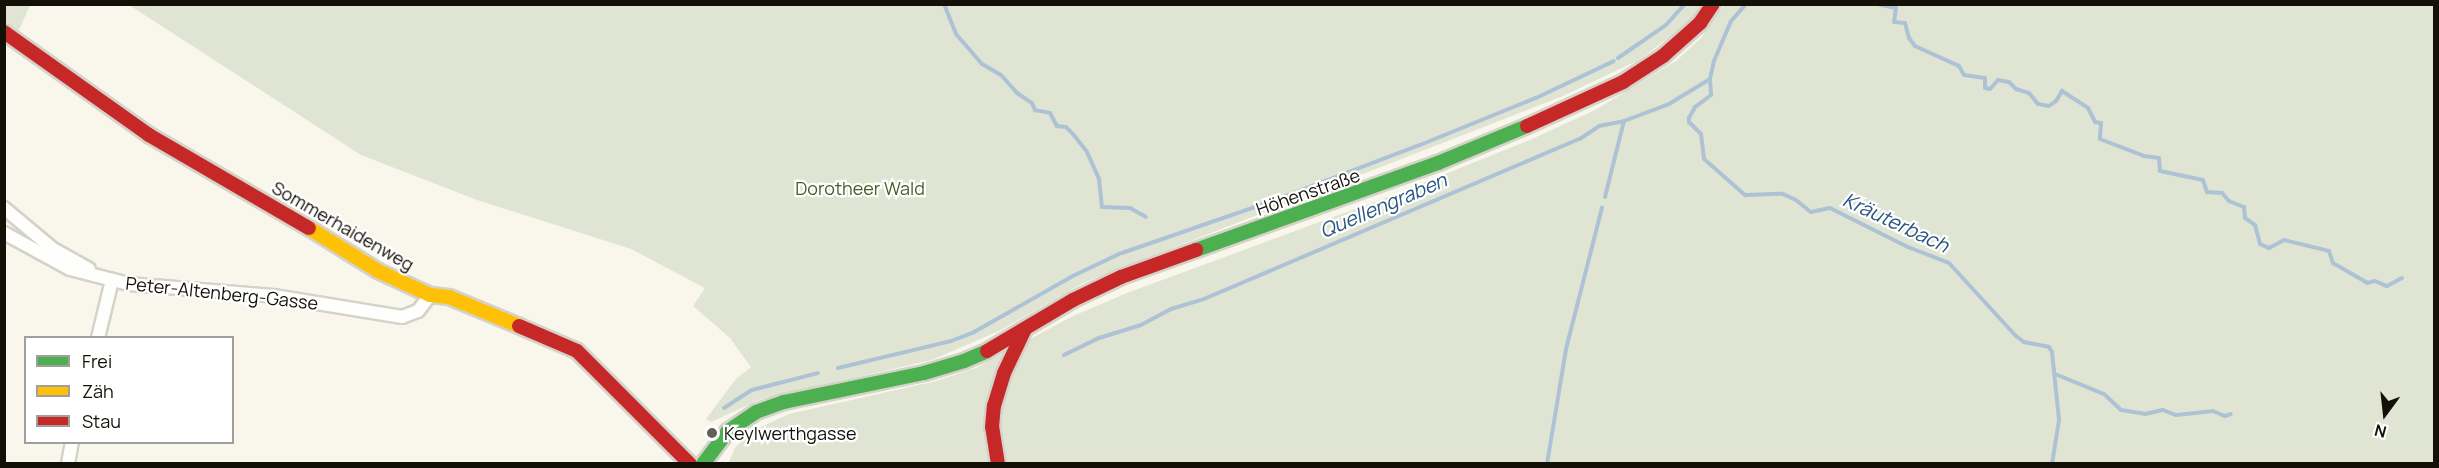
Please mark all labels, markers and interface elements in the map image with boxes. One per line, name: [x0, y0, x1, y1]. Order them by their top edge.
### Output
street label: Höhenstraße: [1253, 164, 1363, 220]
water label: Quellengraben: [1316, 167, 1450, 243]
street label: Sommerhaidenweg: [268, 177, 418, 275]
park label: Dorotheer Wald: [795, 177, 925, 199]
water label: Kräuterbach: [1839, 187, 1953, 257]
street label: Peter-Altenberg-Gasse: [125, 272, 319, 314]
legend: [24, 336, 234, 444]
text: Frei: [82, 349, 112, 373]
text: Zäh: [82, 379, 114, 403]
north arrow: [2355, 384, 2415, 444]
text: Stau: [82, 409, 121, 433]
text: N: [2372, 419, 2389, 444]
place label: Keylwerthgasse: [724, 422, 856, 444]
marker: Keylwerthgasse: [705, 426, 719, 440]

